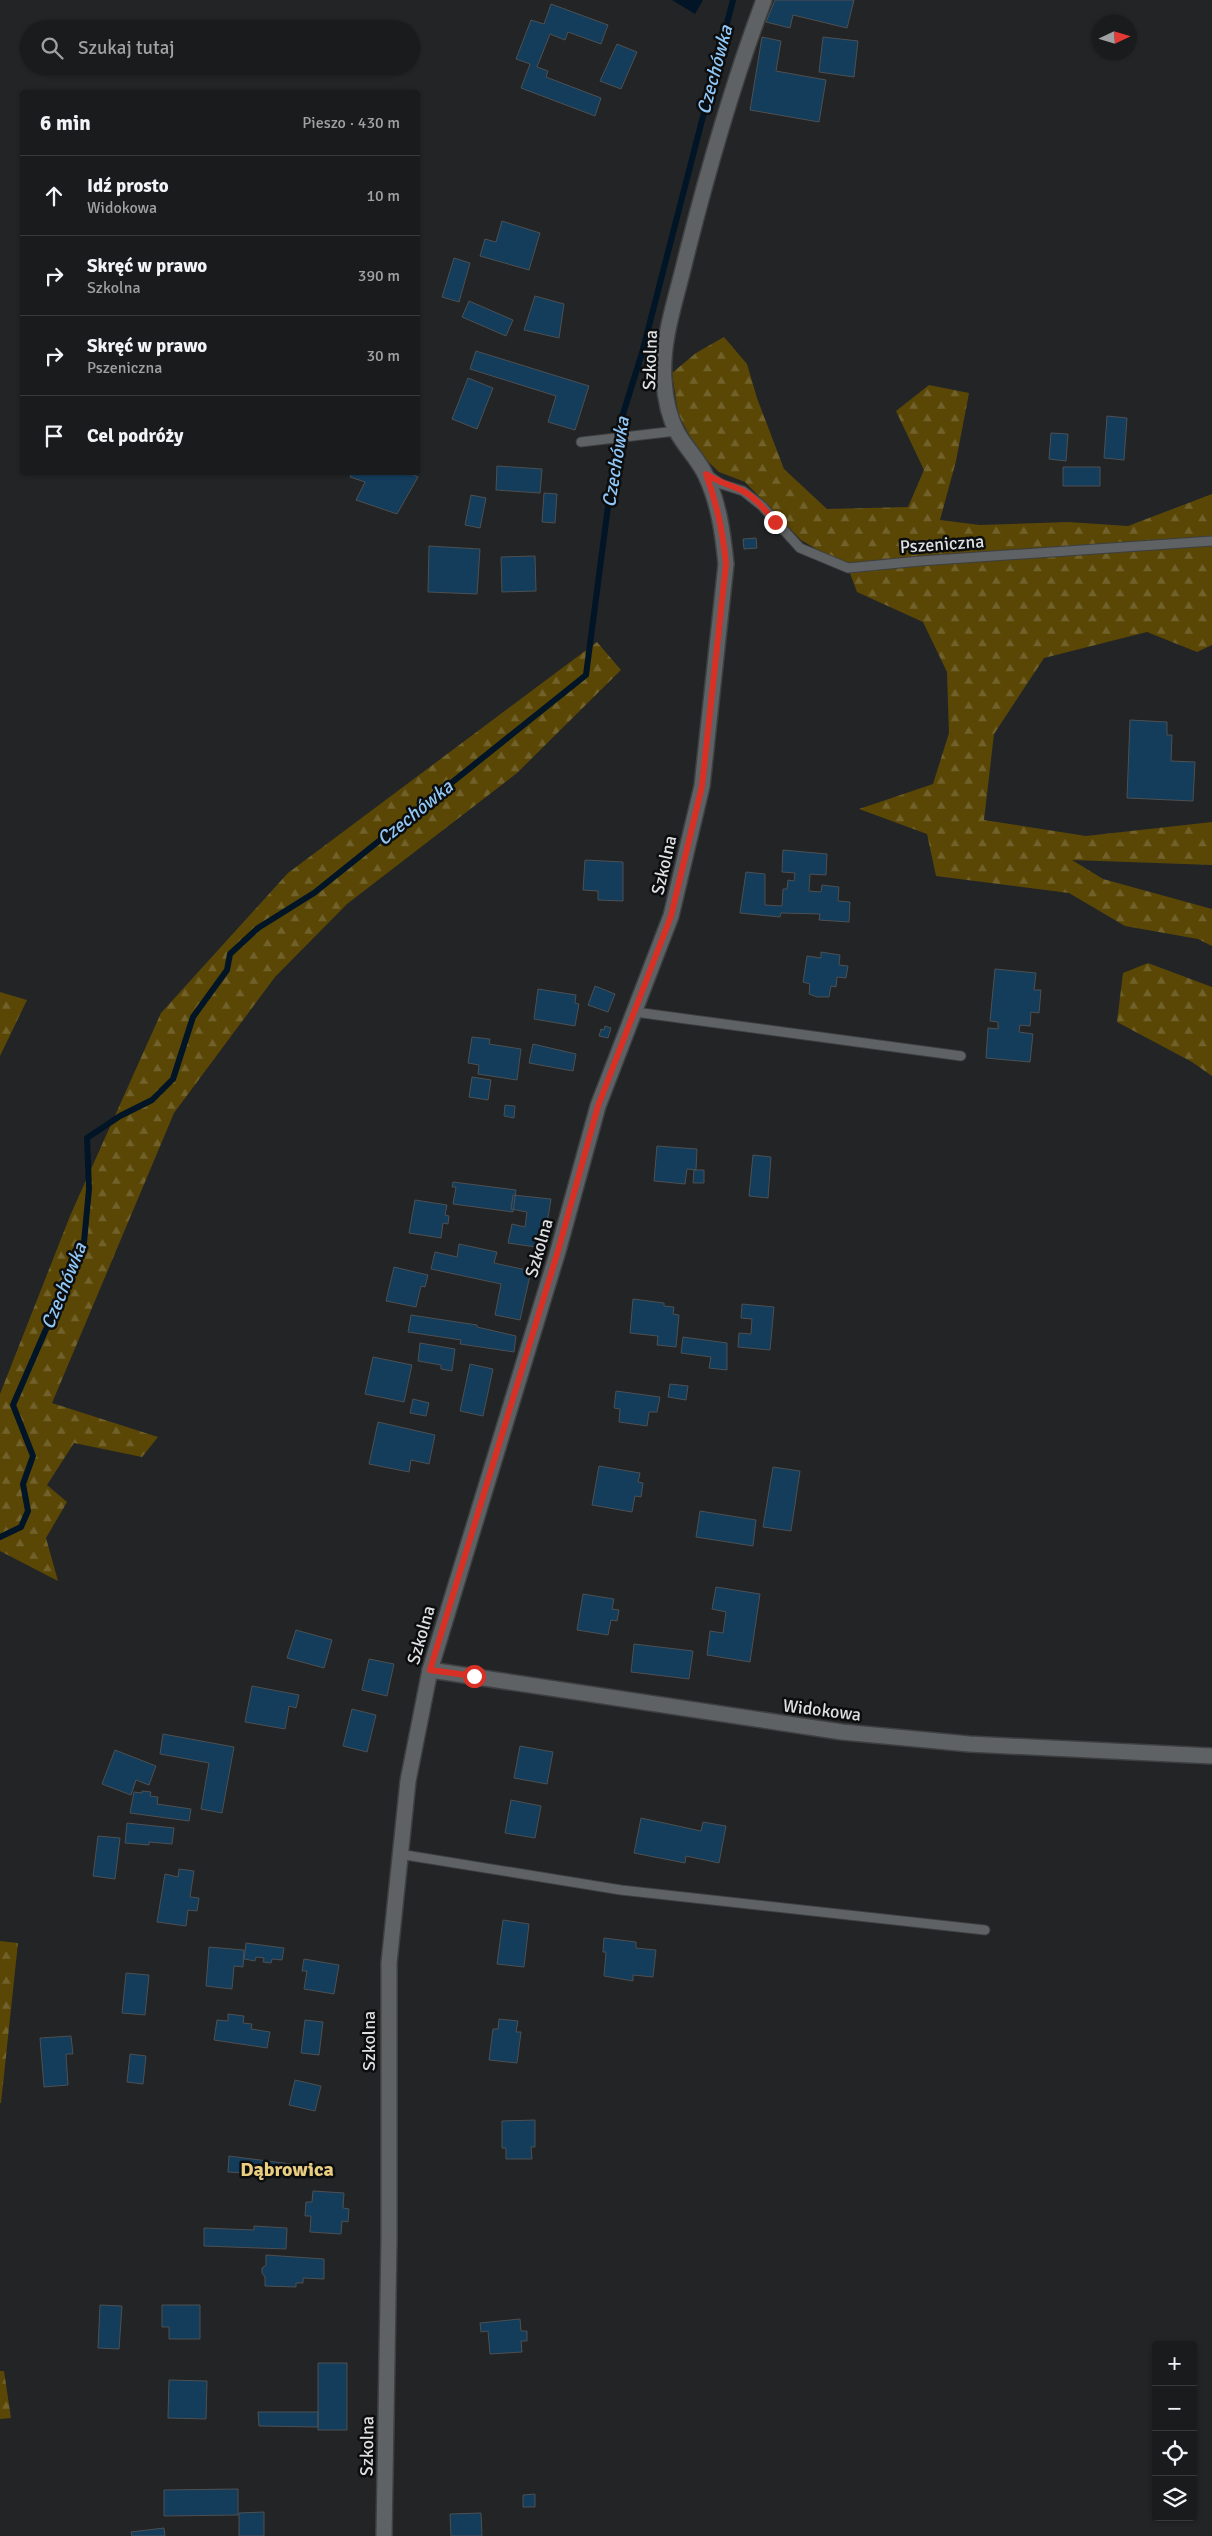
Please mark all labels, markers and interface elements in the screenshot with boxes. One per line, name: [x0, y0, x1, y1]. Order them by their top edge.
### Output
north arrow: [1092, 15, 1137, 60]
search box: [20, 20, 420, 75]
water label: Czechówka: [692, 22, 739, 117]
icon: search: [38, 34, 66, 62]
text: Szukaj tutaj: [78, 36, 175, 60]
text: 6 min: [40, 110, 91, 136]
text: Pieszo · 430 m: [302, 113, 400, 133]
text: Idź prosto: [87, 174, 169, 198]
icon: ahead: [40, 182, 68, 210]
text: 10 m: [366, 186, 400, 206]
text: Widokowa: [87, 198, 157, 218]
text: Skręć w prawo: [87, 254, 207, 278]
icon: right: [40, 262, 68, 290]
text: 390 m: [358, 266, 400, 286]
text: Szkolna: [87, 278, 141, 298]
street label: Szkolna: [638, 330, 662, 390]
text: Skręć w prawo: [87, 334, 207, 358]
icon: right: [40, 342, 68, 370]
text: 30 m: [366, 346, 400, 366]
text: Pszeniczna: [87, 358, 162, 378]
water label: Czechówka: [597, 414, 635, 509]
icon: arrive: [40, 422, 68, 450]
text: Cel podróży: [87, 424, 183, 448]
route end: [764, 511, 787, 534]
street label: Pszeniczna: [899, 530, 985, 558]
water label: Czechówka: [372, 774, 459, 851]
street label: Szkolna: [647, 833, 681, 897]
street label: Szkolna: [520, 1216, 558, 1280]
water label: Czechówka: [36, 1238, 93, 1333]
street label: Szkolna: [402, 1603, 440, 1667]
route start: [463, 1665, 486, 1688]
street label: Widokowa: [782, 1694, 862, 1726]
street label: Szkolna: [358, 2011, 380, 2071]
district label: Dąbrowica: [240, 2157, 334, 2182]
map controls: [1152, 2341, 1197, 2521]
button: +: [1152, 2341, 1197, 2386]
button: −: [1152, 2386, 1197, 2431]
street label: Szkolna: [355, 2416, 379, 2476]
button: locate: [1152, 2431, 1197, 2476]
button: layers: [1152, 2476, 1197, 2521]

